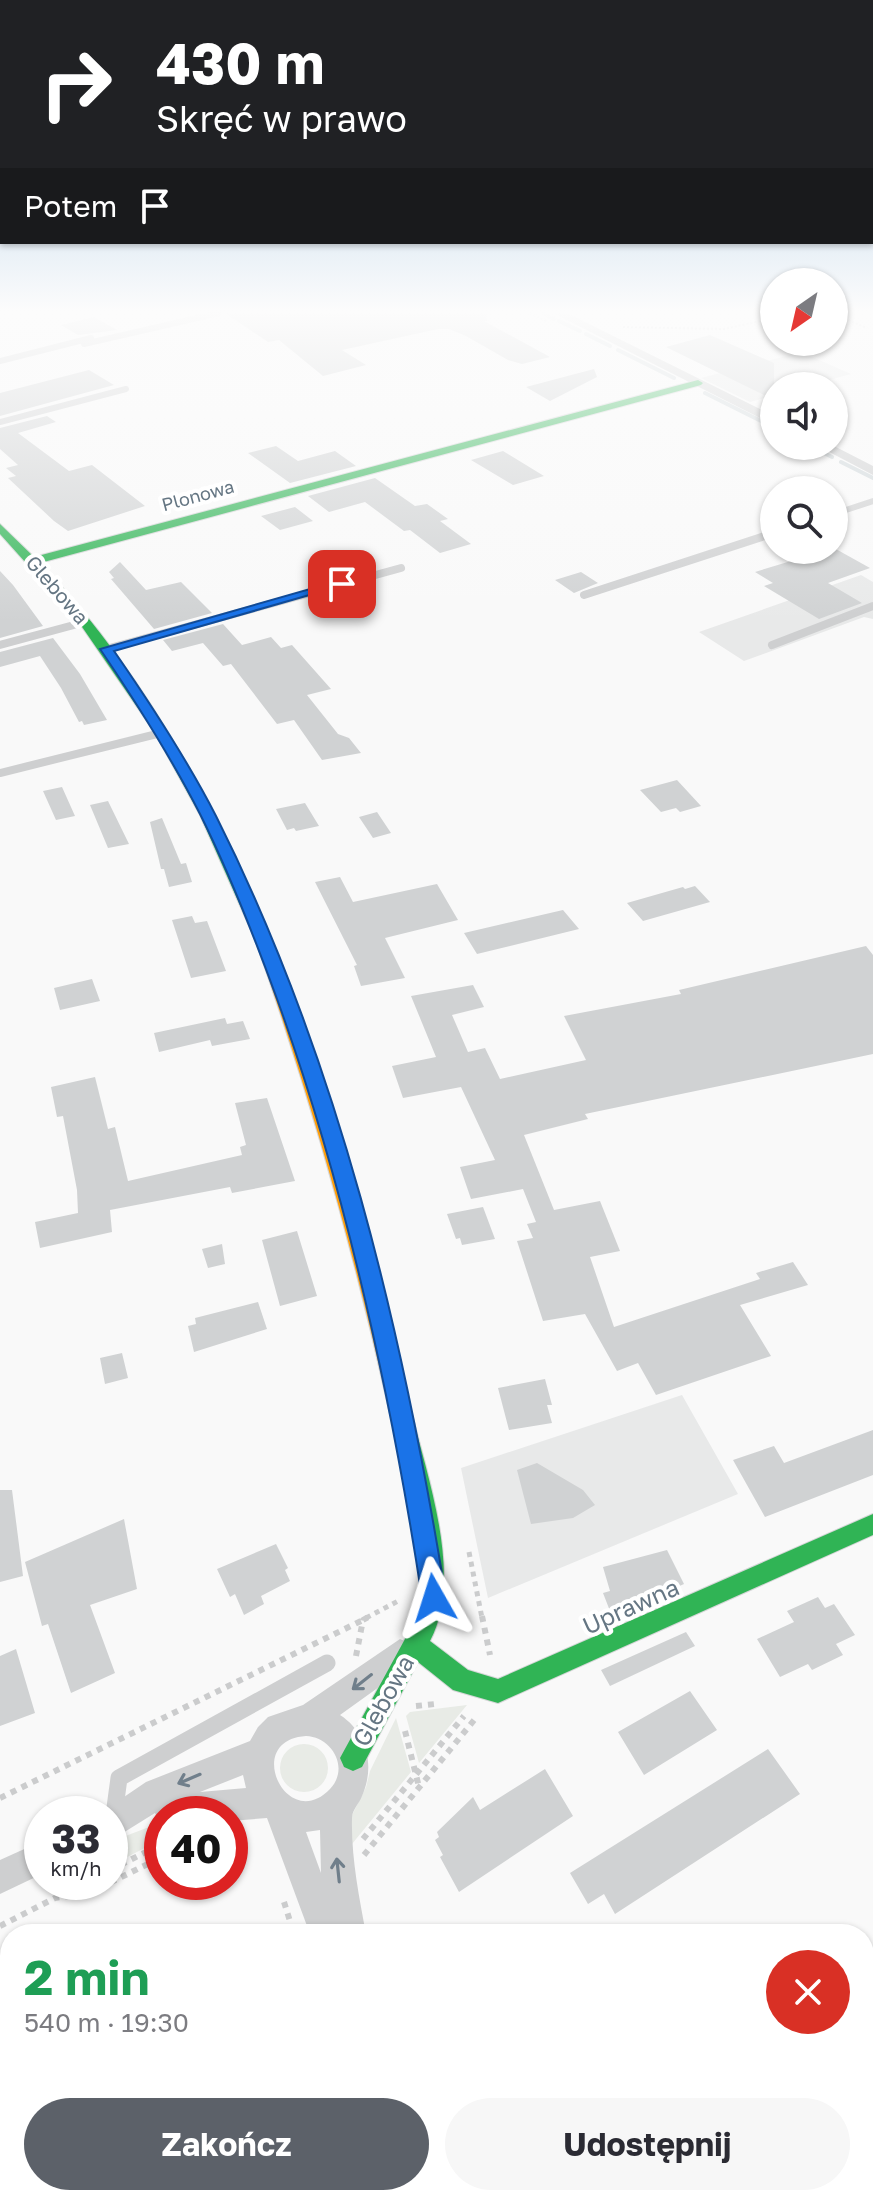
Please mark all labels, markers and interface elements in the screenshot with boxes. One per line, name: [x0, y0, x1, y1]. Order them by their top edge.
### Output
text: 430 m: [156, 29, 325, 96]
icon: right: [24, 32, 128, 136]
text: Skręć w prawo: [156, 97, 407, 140]
icon: arrive: [133, 184, 177, 228]
text: Potem: [24, 188, 117, 224]
north arrow: [760, 268, 848, 356]
map controls: [760, 268, 848, 564]
button: sound: [760, 372, 848, 460]
street label: Plonowa: [159, 475, 236, 515]
button: search: [760, 476, 848, 564]
street label: Glebowa: [21, 550, 94, 629]
pin: [308, 550, 376, 618]
icon: arrive: [320, 562, 364, 606]
position arrow: [392, 1556, 476, 1640]
street label: Uprawna: [578, 1572, 683, 1640]
street label: Glebowa: [346, 1650, 420, 1751]
one-way arrow: [352, 1673, 373, 1690]
one-way arrow: [177, 1773, 202, 1788]
speed limit sign: 40: [144, 1796, 248, 1900]
text: 33: [52, 1814, 100, 1862]
text: km/h: [51, 1856, 101, 1880]
one-way arrow: [330, 1857, 345, 1884]
text: 2 min: [24, 1948, 149, 2006]
button: close: [766, 1950, 850, 2034]
text: 540 m · 19:30: [24, 2007, 189, 2038]
button: Zakończ: [24, 2098, 429, 2190]
button: Udostępnij: [445, 2098, 850, 2190]

